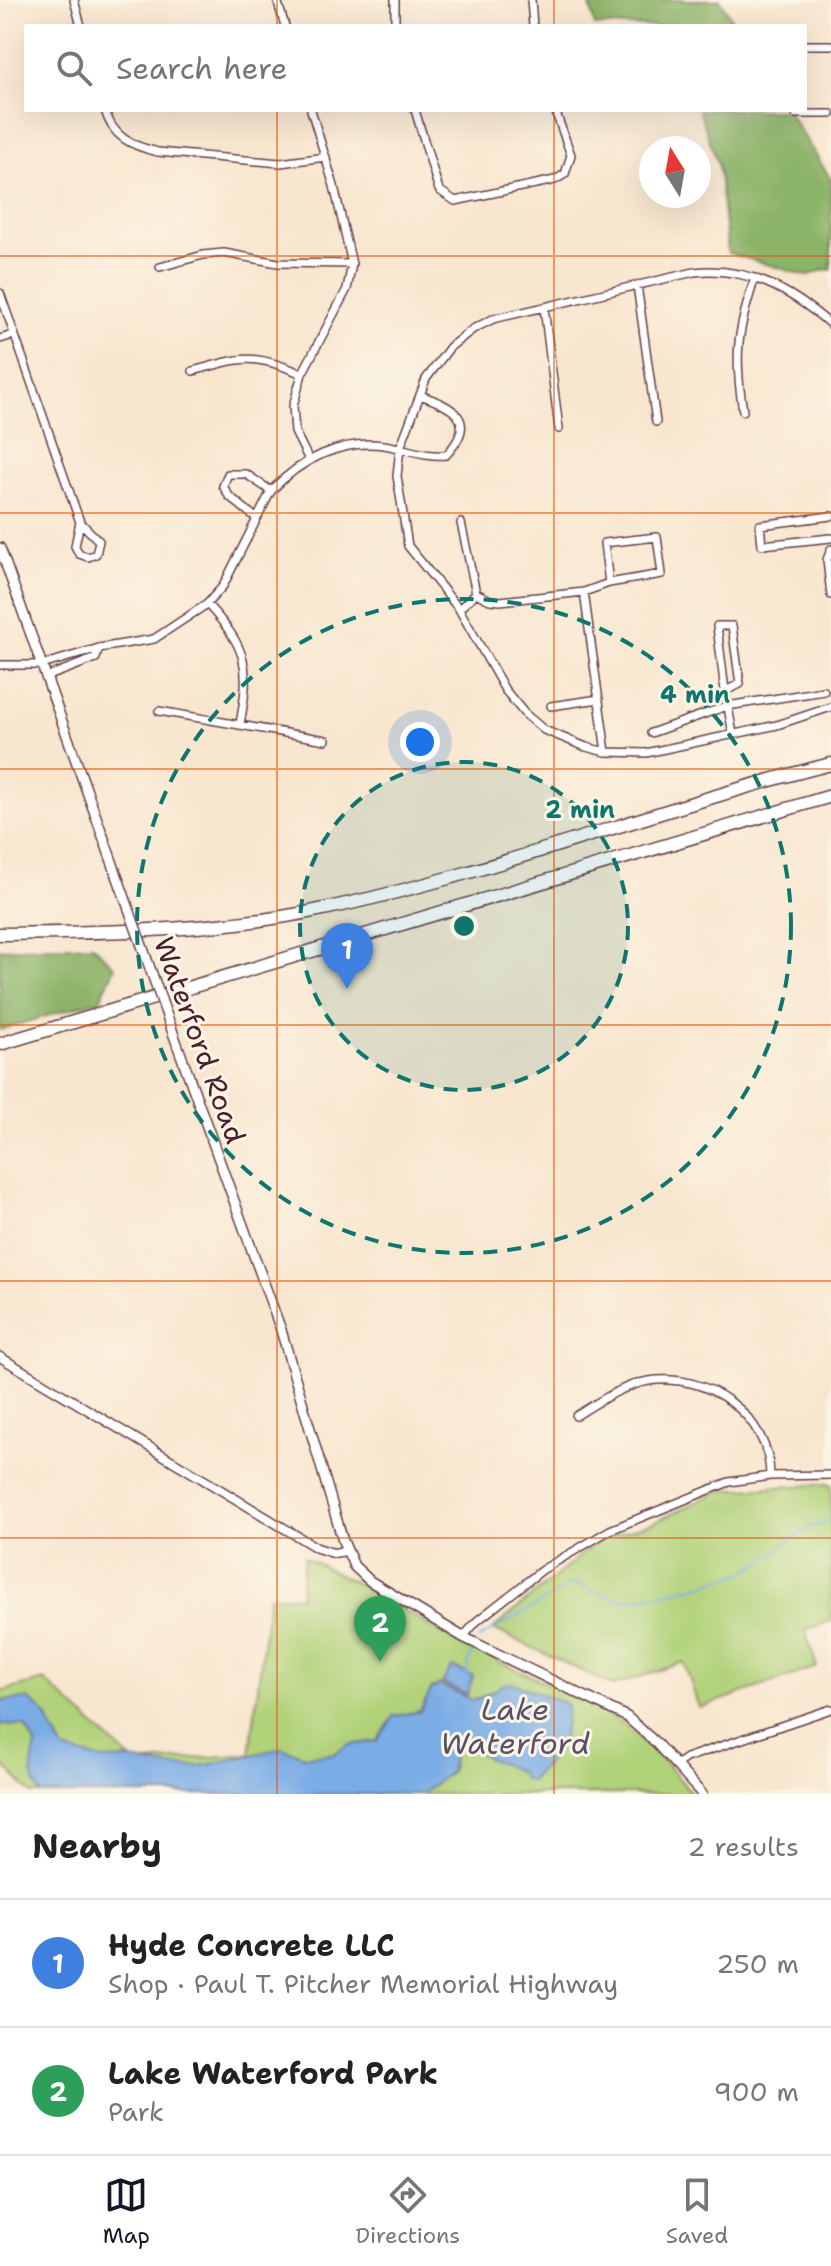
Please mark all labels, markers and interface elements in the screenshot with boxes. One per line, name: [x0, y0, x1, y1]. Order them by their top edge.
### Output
search box: [24, 24, 807, 112]
icon: search: [52, 46, 96, 90]
text: Search here: [116, 48, 287, 89]
north arrow: [639, 136, 711, 208]
text: 4 min: [660, 679, 730, 711]
your location: [400, 722, 440, 762]
text: 2 min: [545, 794, 615, 826]
centre of rings: [450, 912, 478, 940]
pin: 1: [321, 923, 373, 989]
street label: Waterford Road: [145, 931, 255, 1149]
pin: 2: [354, 1596, 406, 1662]
water label: Lake Waterford: [440, 1689, 590, 1764]
text: Nearby: [32, 1823, 162, 1869]
text: 2 results: [687, 1829, 799, 1864]
text: Hyde Concrete LLC: [108, 1925, 395, 1966]
text: 1: [52, 1946, 64, 1981]
text: 250 m: [716, 1946, 799, 1981]
text: Shop · Paul T. Pitcher Memorial Highway: [108, 1966, 618, 2001]
text: Lake Waterford Park: [108, 2053, 438, 2094]
text: 2: [49, 2074, 67, 2109]
text: 900 m: [714, 2074, 799, 2109]
text: Park: [108, 2094, 164, 2129]
tab: Map: [103, 2173, 150, 2250]
tab: Directions: [355, 2173, 460, 2250]
tab: Saved: [666, 2173, 728, 2250]

